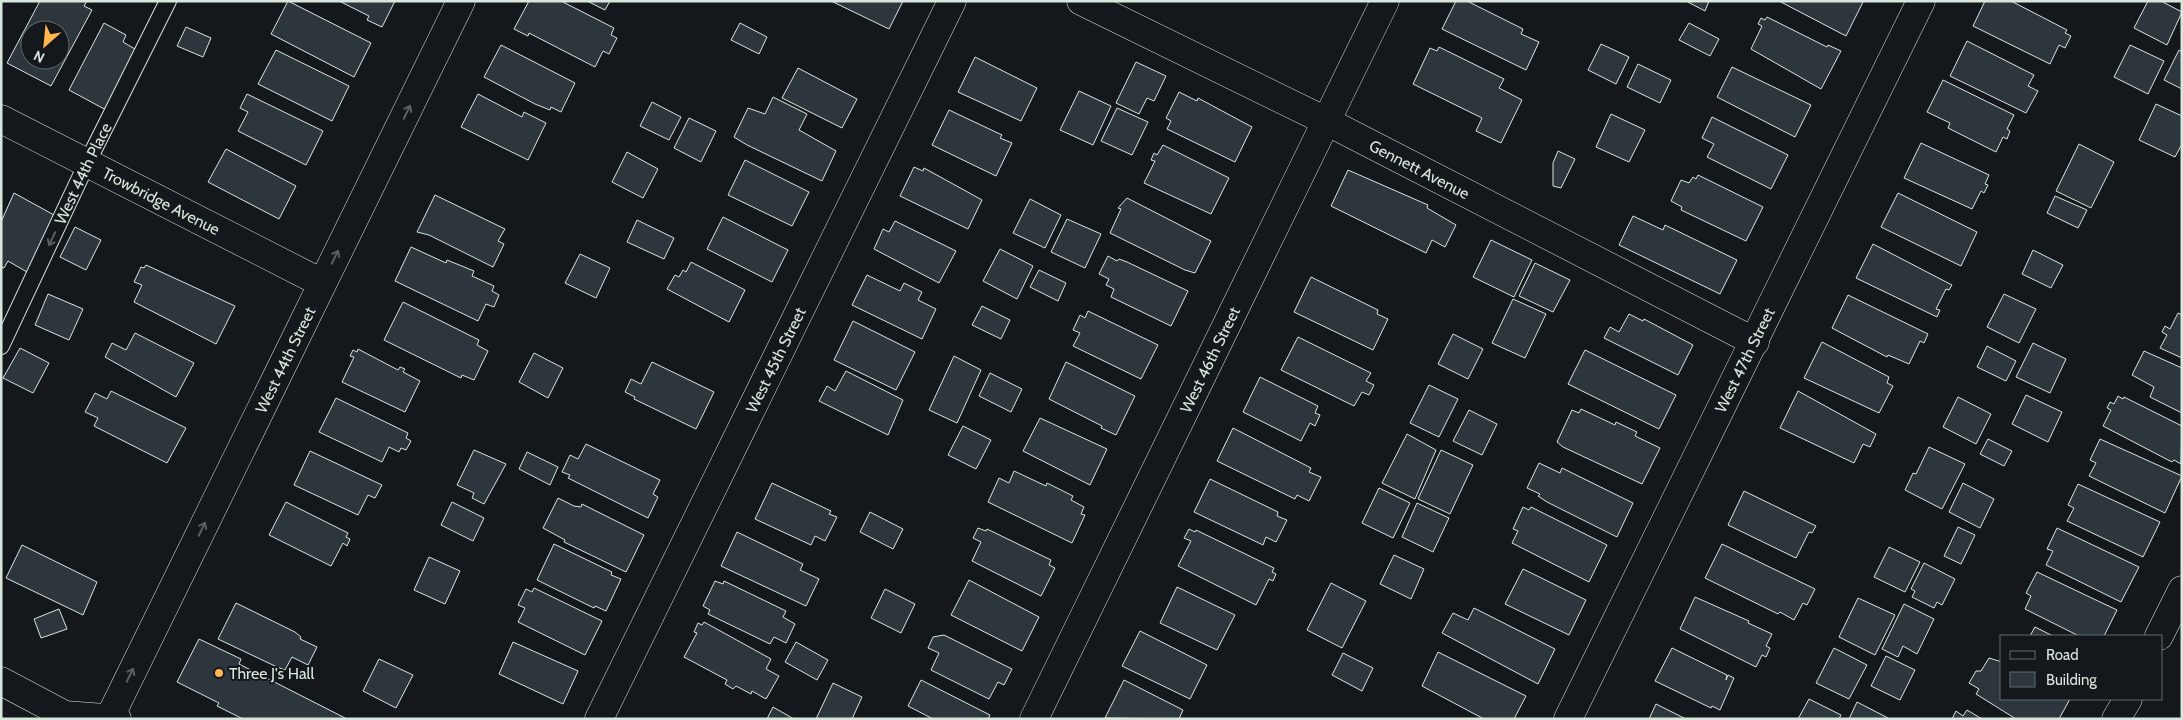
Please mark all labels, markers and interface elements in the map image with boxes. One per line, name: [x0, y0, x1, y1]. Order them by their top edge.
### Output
north arrow: [20, 20, 70, 70]
text: N: [31, 46, 48, 67]
one-way arrow: [402, 104, 412, 119]
street label: West 44th Place: [50, 119, 115, 227]
street label: Gennett Avenue: [1366, 135, 1473, 203]
street label: Trowbridge Avenue: [99, 163, 223, 239]
one-way arrow: [47, 231, 56, 246]
one-way arrow: [330, 250, 340, 265]
street label: West 44th Street: [251, 303, 319, 416]
street label: West 46th Street: [1176, 303, 1244, 416]
street label: West 45th Street: [742, 304, 810, 416]
street label: West 47th Street: [1711, 304, 1779, 416]
one-way arrow: [198, 522, 207, 537]
legend: [2000, 635, 2163, 700]
text: Road: [2046, 646, 2079, 664]
place label: Three J's Hall: [229, 664, 314, 683]
marker: Three J's Hall: [213, 667, 225, 679]
one-way arrow: [126, 668, 136, 683]
text: Building: [2046, 671, 2097, 689]

